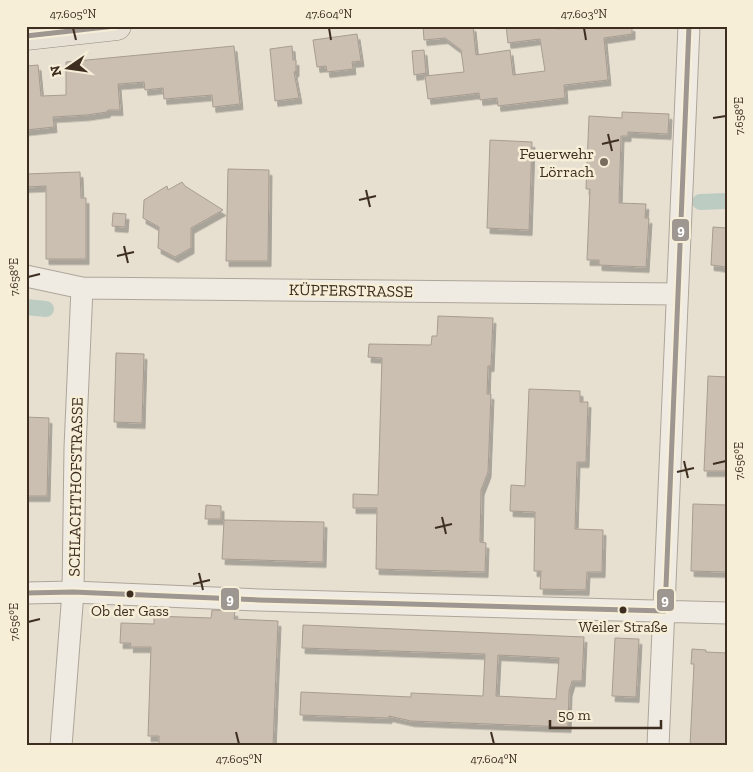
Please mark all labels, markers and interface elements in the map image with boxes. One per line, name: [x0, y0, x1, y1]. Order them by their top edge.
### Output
text: 47.605°N: [50, 7, 97, 21]
text: 47.604°N: [306, 7, 353, 21]
text: 47.603°N: [561, 7, 607, 21]
north arrow: [42, 42, 92, 92]
text: N: [46, 63, 65, 78]
text: 7.658°E: [732, 97, 746, 135]
place label: Feuerwehr Lörrach: [519, 144, 594, 181]
marker: Feuerwehr Lörrach: [598, 156, 610, 168]
line badge: 9: [671, 218, 690, 242]
text: 9: [677, 222, 685, 239]
text: 7.658°E: [7, 258, 21, 296]
street label: KÜPFERSTRASSE: [289, 280, 413, 301]
street label: SCHLACHTHOFSTRASSE: [64, 397, 87, 577]
text: 7.656°E: [732, 442, 746, 480]
line badge: 9: [220, 587, 240, 611]
line badge: 9: [656, 588, 675, 612]
marker: Ob der Gass: [125, 589, 135, 599]
text: 9: [226, 591, 234, 608]
text: 9: [661, 592, 669, 609]
place label: Ob der Gass: [91, 602, 169, 620]
text: 7.656°E: [7, 603, 21, 641]
marker: Weiler Straße: [618, 605, 628, 615]
place label: Weiler Straße: [578, 618, 668, 636]
scale bar: [550, 697, 662, 729]
text: 50 m: [558, 706, 591, 724]
text: 47.605°N: [216, 752, 263, 766]
text: 47.604°N: [471, 752, 518, 766]

